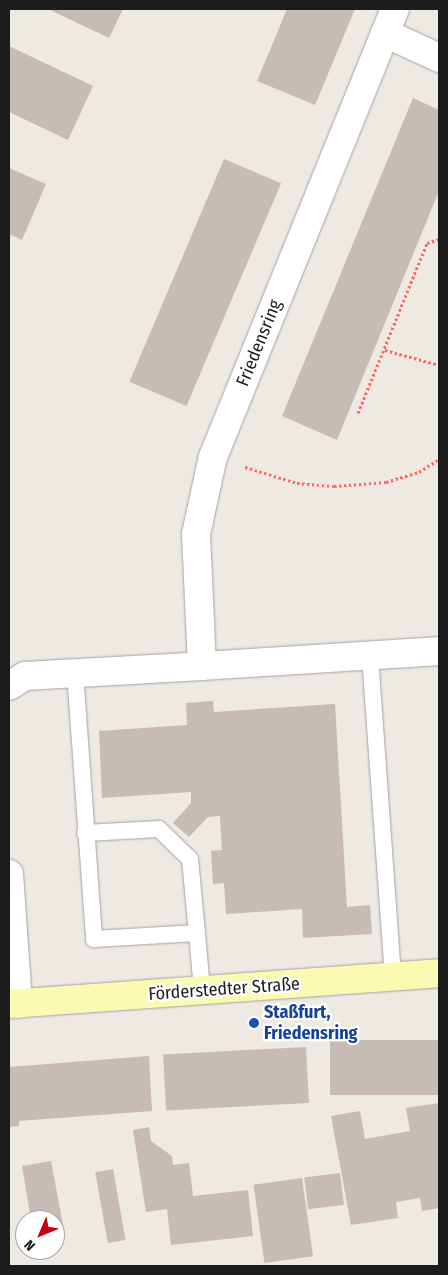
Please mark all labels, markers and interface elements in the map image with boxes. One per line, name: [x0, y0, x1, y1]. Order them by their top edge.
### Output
street label: Friedensring: [232, 297, 286, 389]
street label: Förderstedter Straße: [148, 973, 300, 1005]
place label: Staßfurt, Friedensring: [264, 1002, 358, 1044]
marker: Staßfurt, Friedensring: [248, 1017, 260, 1029]
north arrow: [15, 1210, 65, 1260]
text: N: [21, 1236, 39, 1254]

